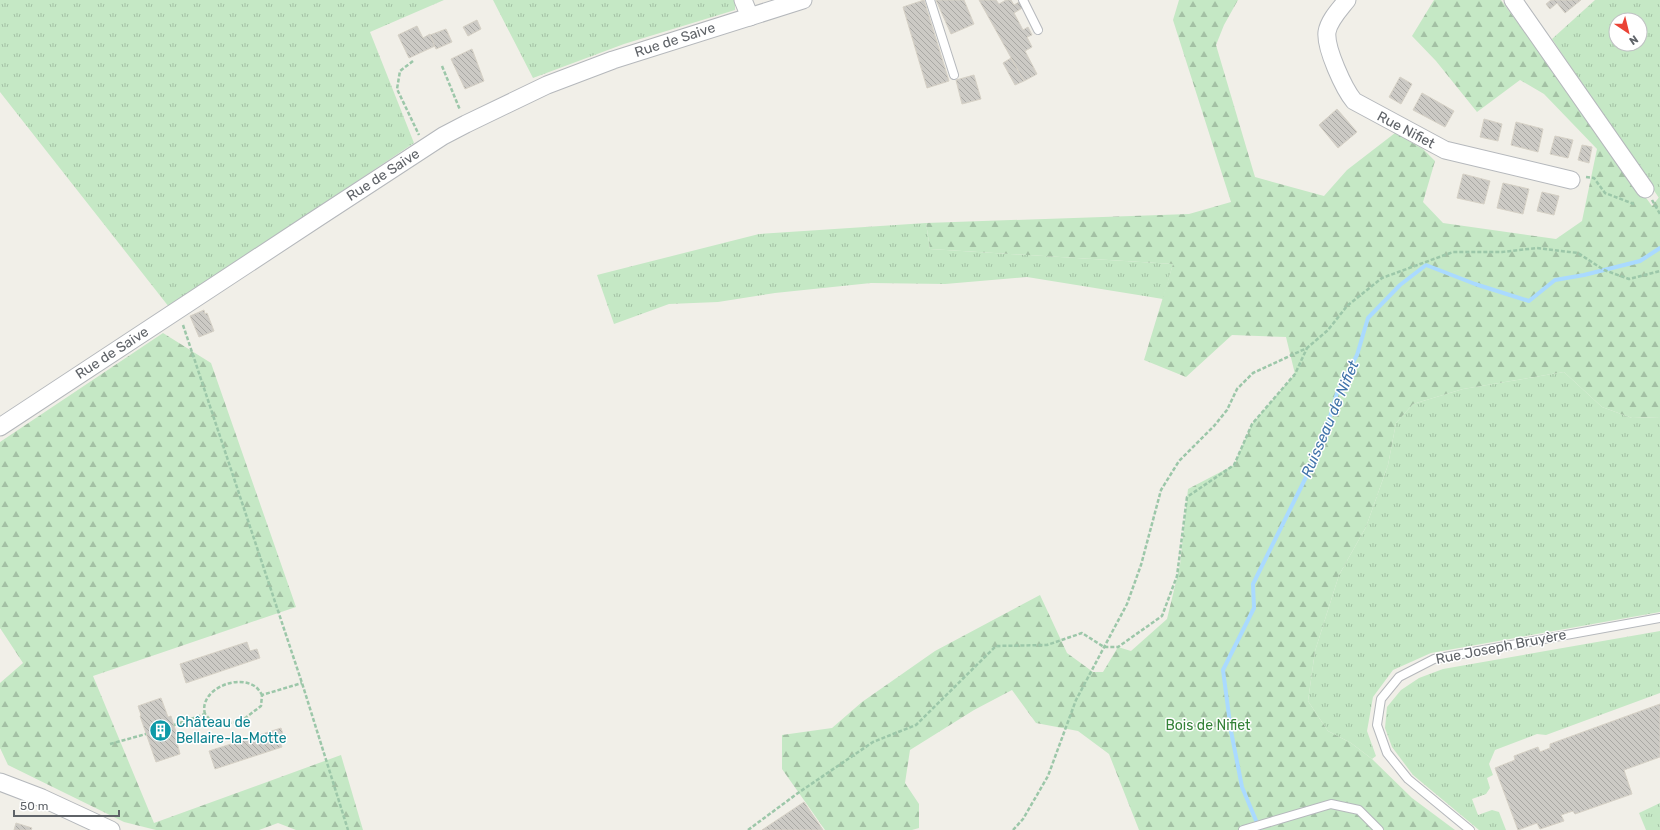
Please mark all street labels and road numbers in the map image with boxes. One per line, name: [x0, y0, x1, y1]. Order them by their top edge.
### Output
street label: Rue de Saive: [633, 19, 718, 61]
street label: Rue Nifiet: [1374, 108, 1438, 153]
street label: Rue de Saive: [343, 145, 423, 205]
street label: Rue de Saive: [72, 323, 152, 383]
street label: Rue Joseph Bruyère: [1434, 626, 1568, 668]

